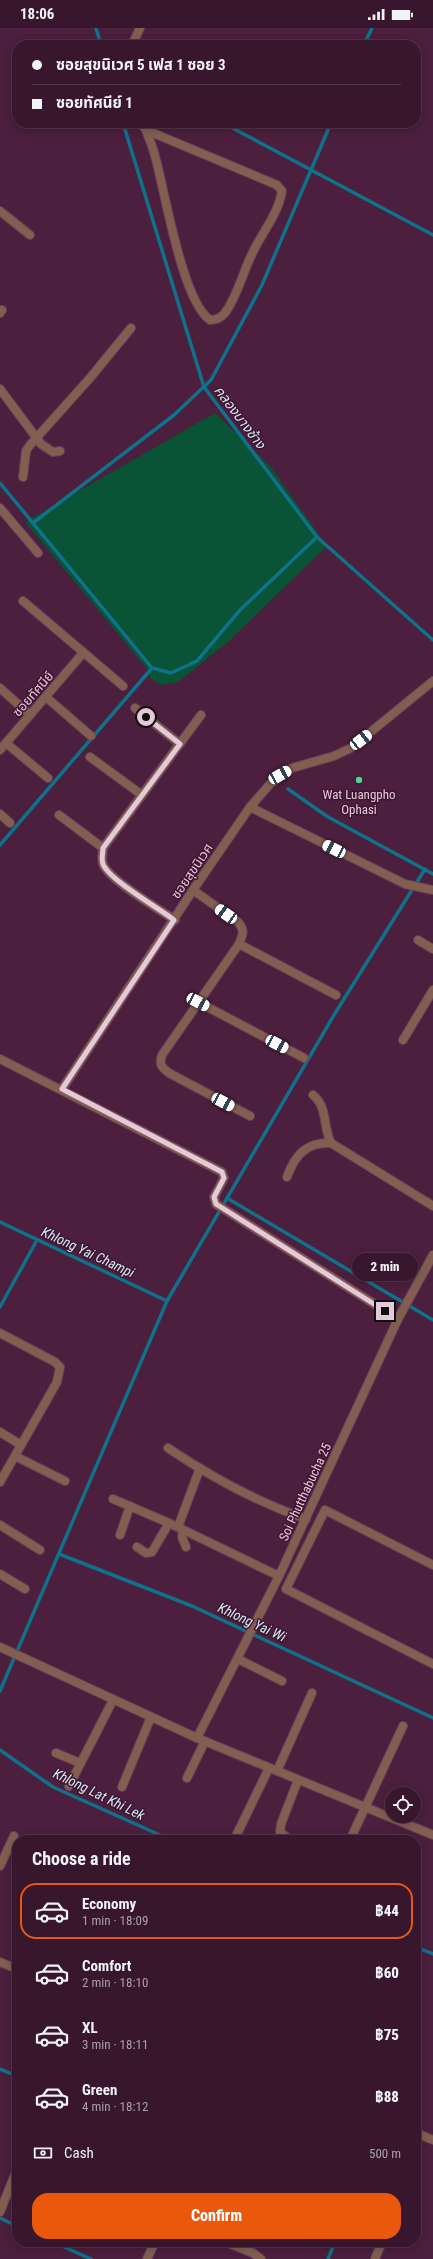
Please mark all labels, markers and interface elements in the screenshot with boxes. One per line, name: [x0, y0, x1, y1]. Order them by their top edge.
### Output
text: 18:06: [20, 5, 54, 23]
text: ซอยสุขนิเวศ 5 เฟส 1 ซอย 3: [56, 56, 226, 74]
text: ซอยทัศนีย์ 1: [56, 94, 133, 112]
water label: คลองบางช้าง: [211, 382, 270, 453]
street label: ซอยทัศนีย์: [10, 669, 57, 719]
route start: [137, 708, 155, 726]
car: [348, 728, 374, 752]
car: [267, 764, 293, 786]
marker: Wat Luangpho Ophasi: [354, 775, 364, 785]
place label: Wat Luangpho Ophasi: [322, 787, 396, 817]
car: [321, 838, 347, 860]
street label: ซอยสุขนิเวศ: [168, 841, 216, 901]
car: [213, 902, 239, 926]
car: [185, 991, 211, 1013]
car: [264, 1033, 290, 1055]
car: [210, 1091, 236, 1113]
water label: Khlong Yai Champi: [39, 1223, 138, 1281]
callout: 2 min: [352, 1253, 418, 1281]
text: 2 min: [371, 1259, 399, 1274]
route end: [376, 1302, 394, 1320]
street label: Soi Phutthabucha 25: [276, 1441, 334, 1543]
water label: Khlong Yai Wi: [215, 1599, 289, 1645]
water label: Khlong Lat Khi Lek: [51, 1765, 148, 1823]
map controls: [385, 1787, 421, 1823]
button: locate: [385, 1787, 421, 1823]
text: Choose a ride: [32, 1848, 131, 1869]
icon: car: [34, 1893, 70, 1929]
text: Economy: [82, 1895, 136, 1913]
text: ฿44: [375, 1902, 399, 1920]
text: 1 min · 18:09: [82, 1913, 148, 1928]
icon: car: [34, 1955, 70, 1991]
text: Comfort: [82, 1957, 131, 1975]
text: ฿60: [375, 1964, 399, 1982]
text: 2 min · 18:10: [82, 1975, 148, 1990]
icon: car: [34, 2017, 70, 2053]
text: XL: [82, 2019, 98, 2037]
text: ฿75: [375, 2026, 399, 2044]
text: 3 min · 18:11: [82, 2037, 148, 2052]
icon: car: [34, 2079, 70, 2115]
text: Green: [82, 2081, 117, 2099]
text: ฿88: [375, 2088, 399, 2106]
text: 4 min · 18:12: [82, 2099, 148, 2114]
icon: cash: [32, 2142, 54, 2164]
text: Cash: [64, 2144, 94, 2162]
text: 500 m: [369, 2146, 401, 2161]
button: Confirm: [32, 2193, 401, 2239]

